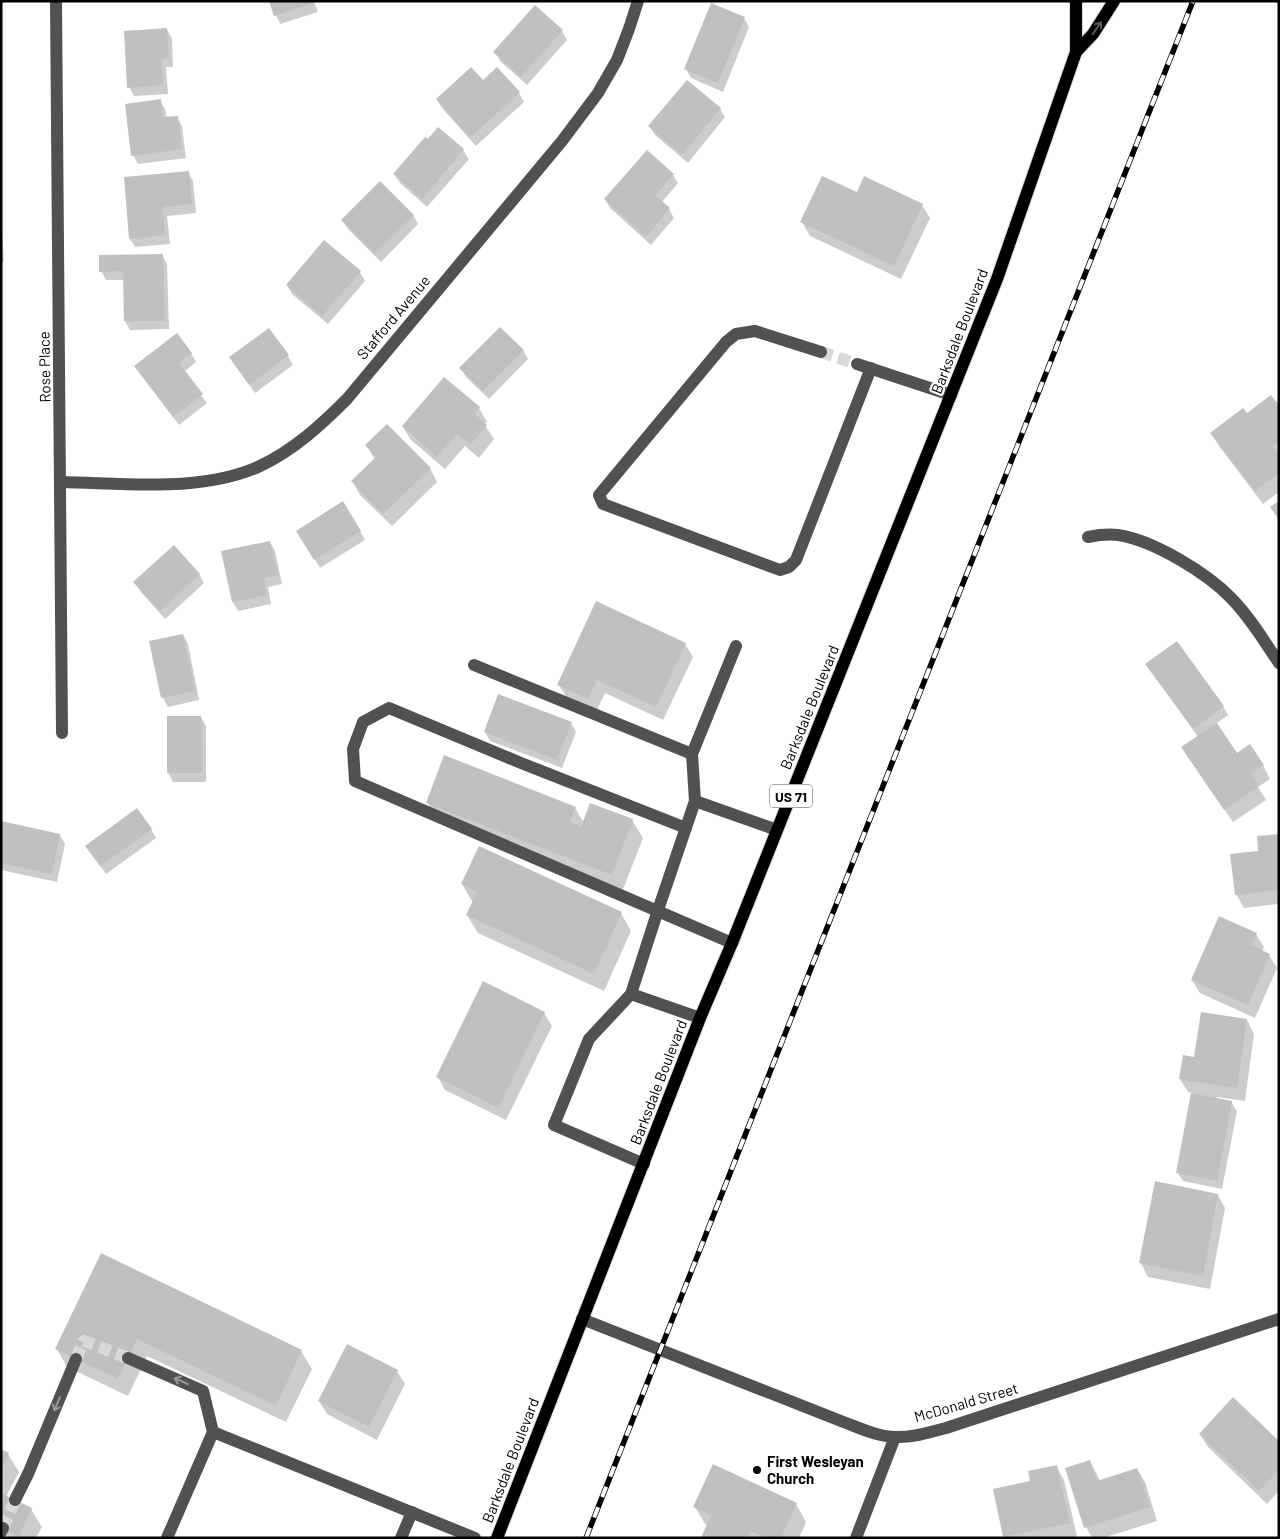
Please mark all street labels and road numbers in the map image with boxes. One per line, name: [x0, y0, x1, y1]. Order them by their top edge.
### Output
street label: Barksdale Boulevard: [927, 266, 991, 396]
street label: Stafford Avenue: [353, 271, 433, 363]
street label: Rose Place: [34, 331, 54, 403]
street label: Barksdale Boulevard: [776, 642, 842, 772]
road number: US 71: [770, 784, 812, 808]
street label: Barksdale Boulevard: [626, 1017, 690, 1147]
street label: McDonald Street: [912, 1379, 1020, 1425]
street label: Barksdale Boulevard: [478, 1395, 542, 1525]

